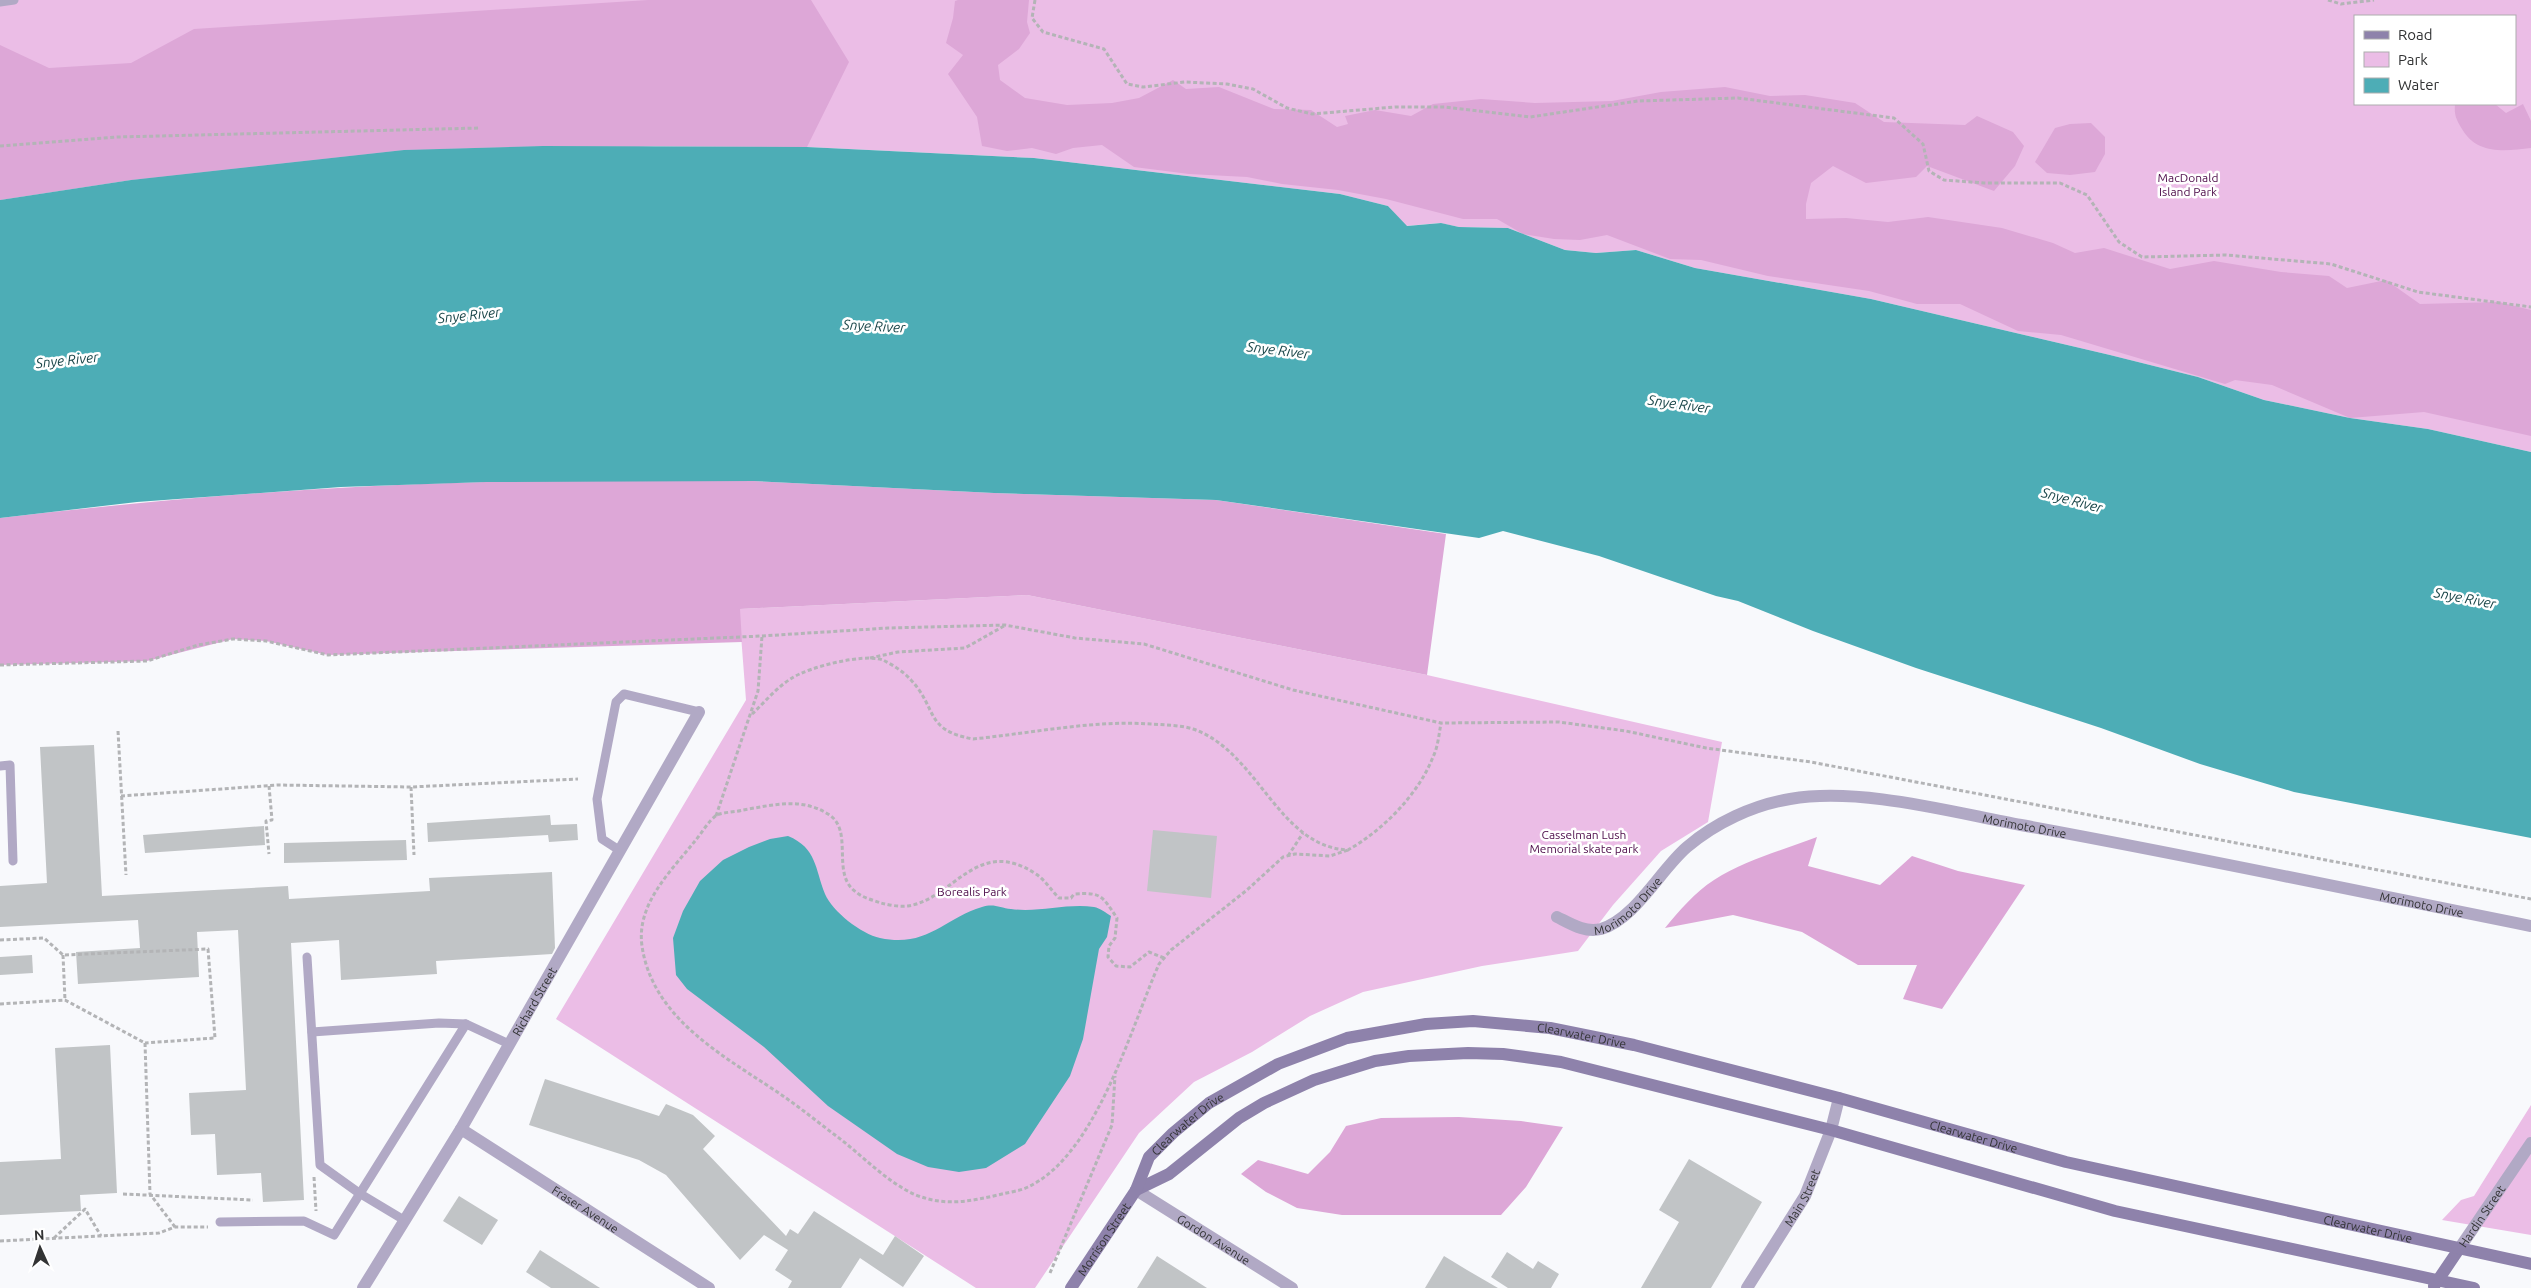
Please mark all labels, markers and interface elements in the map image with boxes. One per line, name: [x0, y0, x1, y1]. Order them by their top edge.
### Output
legend: [2354, 15, 2516, 105]
text: Road: [2398, 26, 2433, 43]
text: Park: [2398, 51, 2428, 68]
text: Water: [2398, 76, 2439, 93]
park label: MacDonald Island Park: [2158, 171, 2218, 198]
water label: Snye River: [436, 304, 502, 326]
water label: Snye River: [841, 316, 906, 336]
water label: Snye River: [1245, 338, 1311, 362]
water label: Snye River: [34, 349, 100, 371]
water label: Snye River: [1646, 392, 1712, 416]
water label: Snye River: [2039, 484, 2105, 516]
water label: Snye River: [2432, 584, 2498, 612]
street label: Morimoto Drive: [1981, 811, 2068, 840]
park label: Casselman Lush Memorial skate park: [1529, 828, 1639, 855]
street label: Morimoto Drive: [1593, 874, 1664, 937]
park label: Borealis Park: [937, 885, 1007, 898]
street label: Morimoto Drive: [2379, 889, 2465, 919]
street label: Richard Street: [509, 964, 559, 1038]
street label: Clearwater Drive: [1537, 1020, 1628, 1050]
street label: Clearwater Drive: [1148, 1090, 1226, 1158]
street label: Clearwater Drive: [1928, 1117, 2019, 1155]
street label: Main Street: [1781, 1167, 1822, 1228]
street label: Hardin Street: [2456, 1182, 2507, 1249]
street label: Fraser Avenue: [550, 1183, 621, 1235]
street label: Morrison Street: [1075, 1200, 1133, 1278]
street label: Gordon Avenue: [1175, 1211, 1253, 1267]
street label: Clearwater Drive: [2322, 1212, 2414, 1244]
north arrow: [15, 1223, 65, 1273]
text: N: [34, 1227, 45, 1243]

